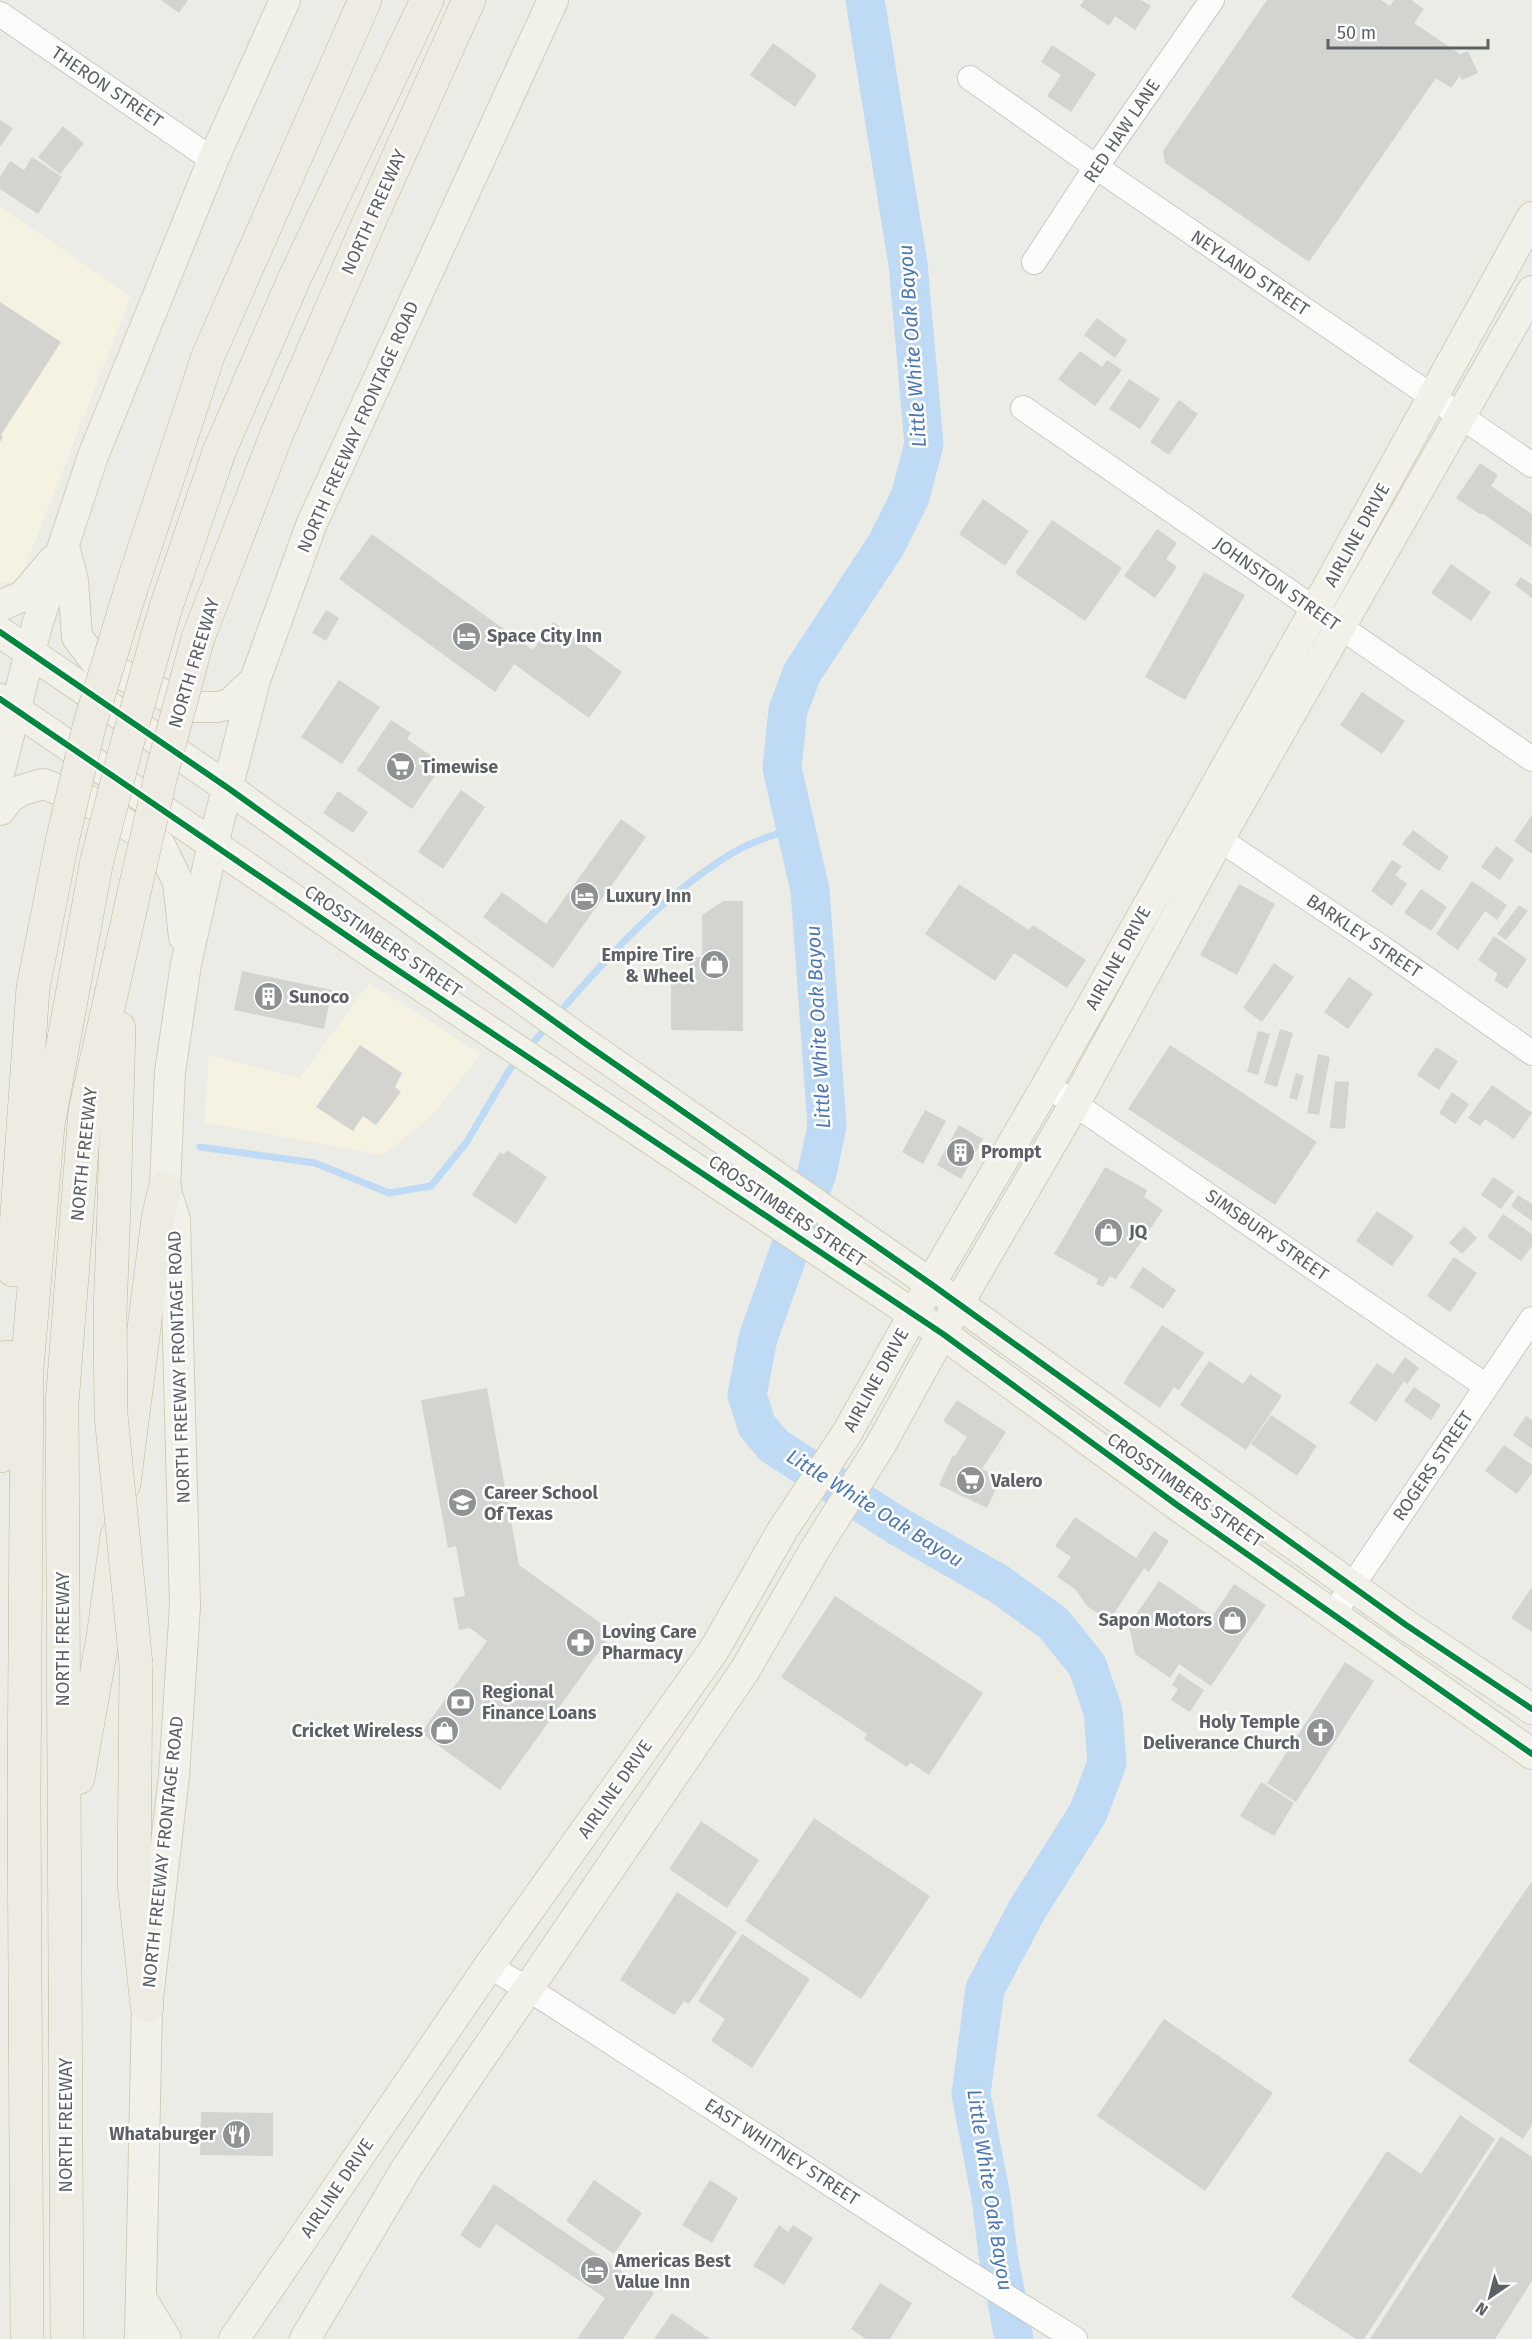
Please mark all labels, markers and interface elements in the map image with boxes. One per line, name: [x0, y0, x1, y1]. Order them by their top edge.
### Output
scale bar: [1328, 12, 1488, 50]
text: 50 m: [1337, 22, 1376, 44]
street label: THERON STREET: [47, 42, 167, 133]
street label: RED HAW LANE: [1079, 75, 1165, 187]
street label: NORTH FREEWAY: [337, 146, 411, 278]
street label: NEYLAND STREET: [1187, 225, 1314, 321]
water label: Little White Oak Bayou: [893, 244, 931, 448]
street label: NORTH FREEWAY FRONTAGE ROAD: [292, 298, 424, 556]
street label: AIRLINE DRIVE: [1320, 479, 1394, 591]
street label: JOHNSTON STREET: [1210, 532, 1345, 636]
street label: NORTH FREEWAY: [164, 595, 224, 731]
hotel icon: Space City Inn: [450, 620, 482, 652]
place label: Space City Inn: [487, 625, 602, 647]
supermarket icon: Timewise: [384, 751, 416, 783]
place label: Timewise: [421, 756, 498, 778]
street label: CROSSTIMBERS STREET: [300, 880, 466, 1002]
hotel icon: Luxury Inn: [569, 880, 601, 912]
place label: Luxury Inn: [606, 885, 691, 907]
street label: BARKLEY STREET: [1302, 889, 1426, 983]
street label: AIRLINE DRIVE: [1081, 902, 1155, 1014]
water label: Little White Oak Bayou: [801, 925, 835, 1129]
place label: Empire Tire & Wheel: [601, 944, 695, 987]
shop icon: Empire Tire & Wheel: [699, 949, 731, 981]
building icon: Sunoco: [252, 981, 284, 1013]
place label: Sunoco: [289, 986, 349, 1008]
street label: NORTH FREEWAY: [66, 1086, 102, 1222]
building icon: Prompt: [944, 1136, 976, 1168]
place label: Prompt: [981, 1141, 1043, 1163]
street label: CROSSTIMBERS STREET: [704, 1150, 870, 1272]
street label: SIMSBURY STREET: [1201, 1184, 1333, 1286]
shop icon: JQ: [1092, 1216, 1124, 1248]
place label: JQ: [1128, 1221, 1148, 1243]
street label: NORTH FREEWAY FRONTAGE ROAD: [163, 1230, 195, 1504]
street label: AIRLINE DRIVE: [839, 1324, 913, 1436]
street label: ROGERS STREET: [1388, 1406, 1478, 1525]
street label: CROSSTIMBERS STREET: [1103, 1428, 1268, 1552]
water label: Little White Oak Bayou: [782, 1444, 968, 1572]
supermarket icon: Valero: [954, 1465, 986, 1497]
place label: Valero: [990, 1470, 1043, 1492]
place label: Career School Of Texas: [484, 1482, 598, 1525]
school or university icon: Career School Of Texas: [447, 1487, 479, 1519]
street label: NORTH FREEWAY: [52, 1572, 74, 1706]
shop icon: Sapon Motors: [1217, 1604, 1249, 1636]
place label: Sapon Motors: [1098, 1609, 1212, 1631]
place label: Loving Care Pharmacy: [602, 1621, 697, 1664]
pharmacy icon: Loving Care Pharmacy: [565, 1626, 597, 1658]
place label: Regional Finance Loans: [482, 1681, 597, 1724]
bank icon: Regional Finance Loans: [445, 1686, 477, 1718]
place label: Holy Temple Deliverance Church: [1143, 1711, 1300, 1754]
street label: NORTH FREEWAY FRONTAGE ROAD: [138, 1715, 188, 1989]
shop icon: Cricket Wireless: [428, 1715, 460, 1747]
church icon: Holy Temple Deliverance Church: [1305, 1716, 1337, 1748]
place label: Cricket Wireless: [292, 1720, 423, 1742]
street label: AIRLINE DRIVE: [573, 1736, 657, 1842]
street label: NORTH FREEWAY: [55, 2058, 77, 2192]
water label: Little White Oak Bayou: [962, 2088, 1018, 2292]
street label: EAST WHITNEY STREET: [701, 2094, 864, 2211]
restaurant icon: Whataburger: [221, 2118, 253, 2150]
place label: Whataburger: [109, 2123, 217, 2145]
street label: AIRLINE DRIVE: [296, 2134, 378, 2242]
place label: Americas Best Value Inn: [614, 2250, 732, 2293]
hotel icon: Americas Best Value Inn: [578, 2255, 610, 2287]
north arrow: [1460, 2267, 1520, 2327]
text: N: [1472, 2298, 1491, 2320]

